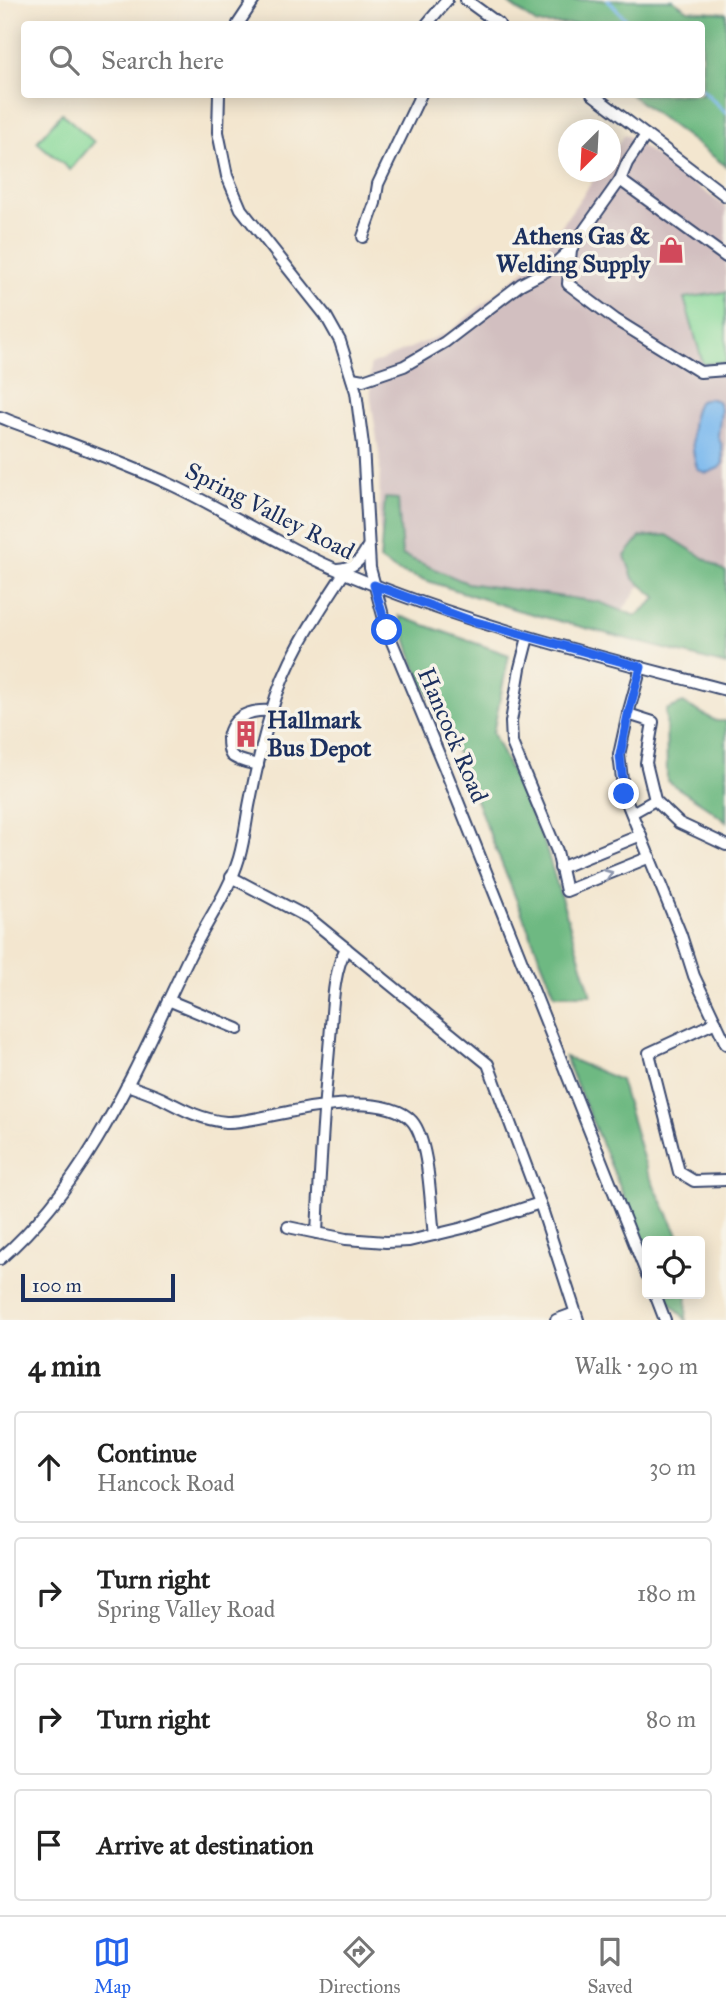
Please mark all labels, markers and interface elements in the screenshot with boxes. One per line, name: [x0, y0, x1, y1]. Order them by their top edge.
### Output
search box: [21, 21, 705, 98]
icon: search: [45, 41, 83, 79]
text: Search here: [101, 44, 224, 76]
north arrow: [558, 119, 621, 182]
place label: Athens Gas & Welding Supply: [496, 221, 652, 279]
shop icon: Athens Gas & Welding Supply: [656, 235, 686, 265]
street label: Spring Valley Road: [180, 455, 360, 567]
route start: [371, 614, 402, 645]
street label: Hancock Road: [411, 663, 495, 807]
place label: Hallmark Bus Depot: [267, 705, 372, 763]
building icon: Hallmark Bus Depot: [231, 719, 261, 749]
route end: [608, 778, 639, 809]
one-way arrow: [601, 868, 613, 882]
map controls: [642, 1236, 705, 1299]
button: locate: [642, 1236, 705, 1299]
scale bar: [21, 1271, 175, 1303]
text: 100 m: [32, 1274, 82, 1297]
text: 4 min: [28, 1348, 101, 1384]
text: Walk · 290 m: [574, 1352, 698, 1380]
text: Continue: [97, 1437, 197, 1469]
icon: ahead: [30, 1448, 68, 1486]
text: 30 m: [649, 1453, 696, 1481]
text: Hancock Road: [97, 1469, 235, 1497]
text: Turn right: [97, 1563, 210, 1595]
icon: right: [30, 1574, 68, 1612]
text: 180 m: [637, 1579, 696, 1607]
text: Spring Valley Road: [97, 1595, 275, 1623]
icon: right: [30, 1700, 68, 1738]
text: Turn right: [97, 1703, 210, 1735]
text: 80 m: [646, 1705, 696, 1733]
icon: arrive: [30, 1826, 68, 1864]
text: Arrive at destination: [97, 1829, 314, 1861]
tab: Map: [93, 1933, 131, 1998]
tab: Directions: [318, 1933, 400, 1998]
tab: Saved: [587, 1933, 633, 1998]

